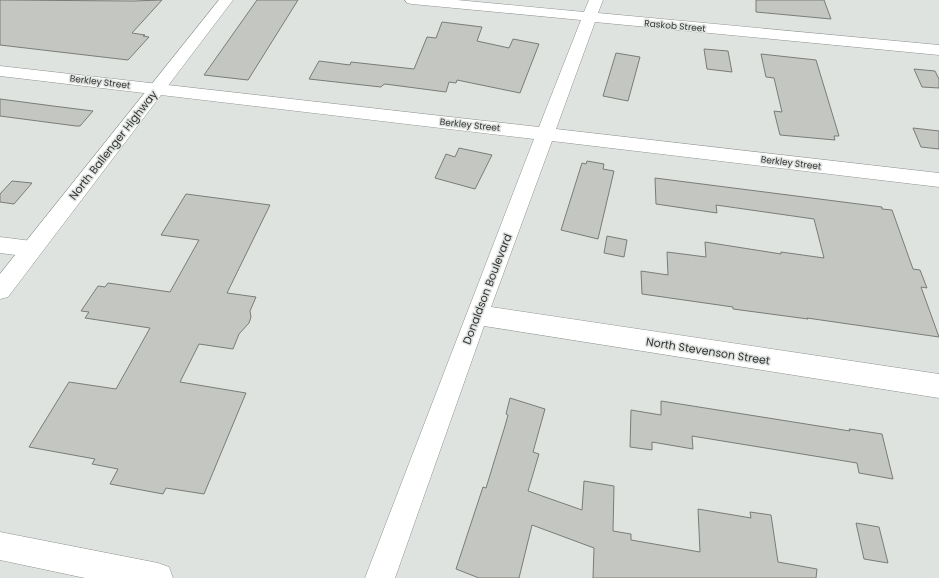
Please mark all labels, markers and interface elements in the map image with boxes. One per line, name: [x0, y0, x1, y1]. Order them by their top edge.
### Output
street label: Raskob Street: [644, 17, 706, 35]
street label: Berkley Street: [69, 72, 131, 92]
street label: North Ballenger Highway: [65, 86, 161, 203]
street label: Berkley Street: [439, 116, 501, 134]
street label: Berkley Street: [760, 153, 822, 173]
street label: Donaldson Boulevard: [458, 231, 516, 347]
street label: North Stevenson Street: [645, 333, 771, 369]

